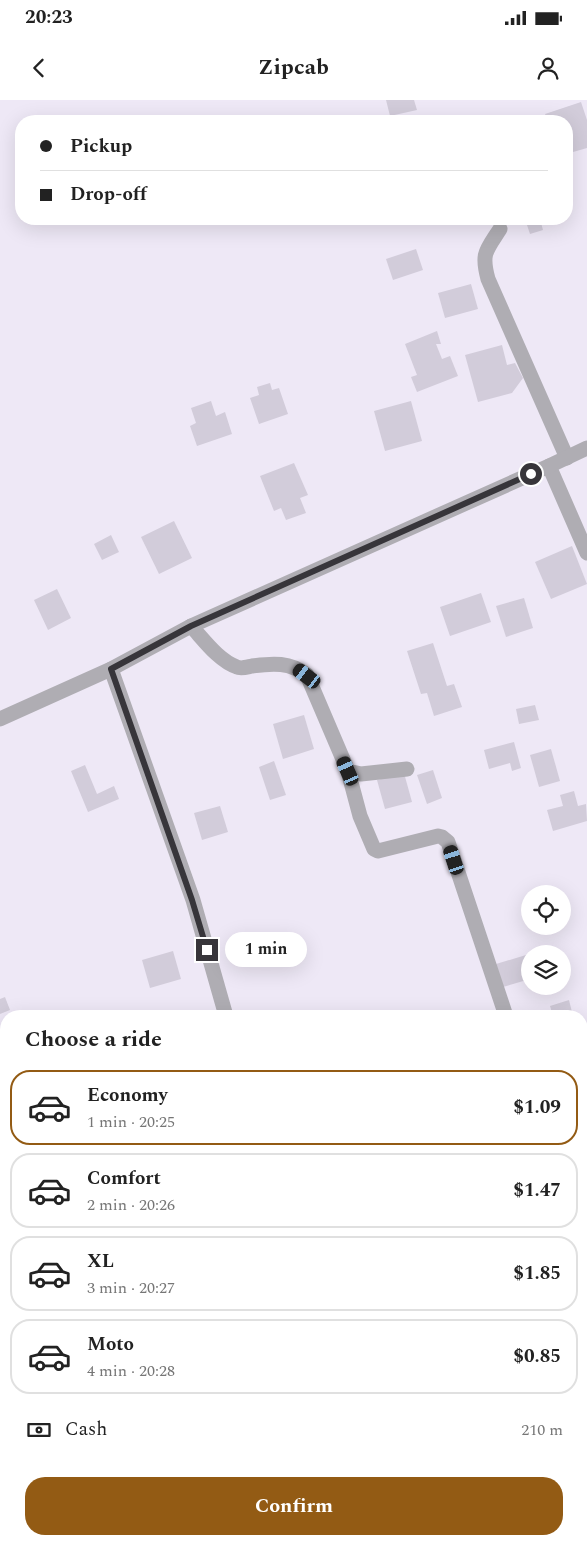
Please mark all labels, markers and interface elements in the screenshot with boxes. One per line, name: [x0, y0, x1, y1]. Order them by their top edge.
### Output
text: 20:23: [25, 3, 73, 32]
text: Zipcab: [258, 51, 329, 84]
icon: back: [25, 54, 53, 82]
icon: person: [534, 54, 562, 82]
text: Pickup: [70, 132, 132, 161]
text: Drop-off: [70, 180, 147, 209]
route start: [520, 463, 542, 485]
car: [290, 661, 323, 691]
car: [335, 754, 360, 788]
car: [442, 843, 465, 877]
map controls: [521, 885, 571, 995]
button: locate: [521, 885, 571, 935]
callout: 1 min: [224, 932, 307, 968]
text: 1 min: [245, 937, 287, 961]
route end: [196, 939, 218, 961]
button: layers: [521, 945, 571, 995]
text: Choose a ride: [25, 1023, 162, 1056]
text: Economy: [87, 1081, 168, 1110]
icon: car: [27, 1085, 72, 1130]
text: $1.09: [513, 1093, 561, 1122]
text: 1 min · 20:25: [87, 1110, 175, 1134]
text: Comfort: [87, 1164, 161, 1193]
icon: car: [27, 1168, 72, 1213]
text: $1.47: [513, 1176, 561, 1205]
text: 2 min · 20:26: [87, 1193, 175, 1217]
text: XL: [87, 1247, 114, 1276]
icon: car: [27, 1251, 72, 1296]
text: $1.85: [513, 1259, 561, 1288]
text: 3 min · 20:27: [87, 1276, 175, 1300]
text: Moto: [87, 1330, 134, 1359]
icon: car: [27, 1334, 72, 1379]
text: $0.85: [513, 1342, 561, 1371]
text: 4 min · 20:28: [87, 1359, 175, 1383]
text: Cash: [65, 1415, 107, 1444]
icon: cash: [25, 1416, 53, 1444]
text: 210 m: [521, 1418, 563, 1442]
button: Confirm: [25, 1477, 563, 1535]

